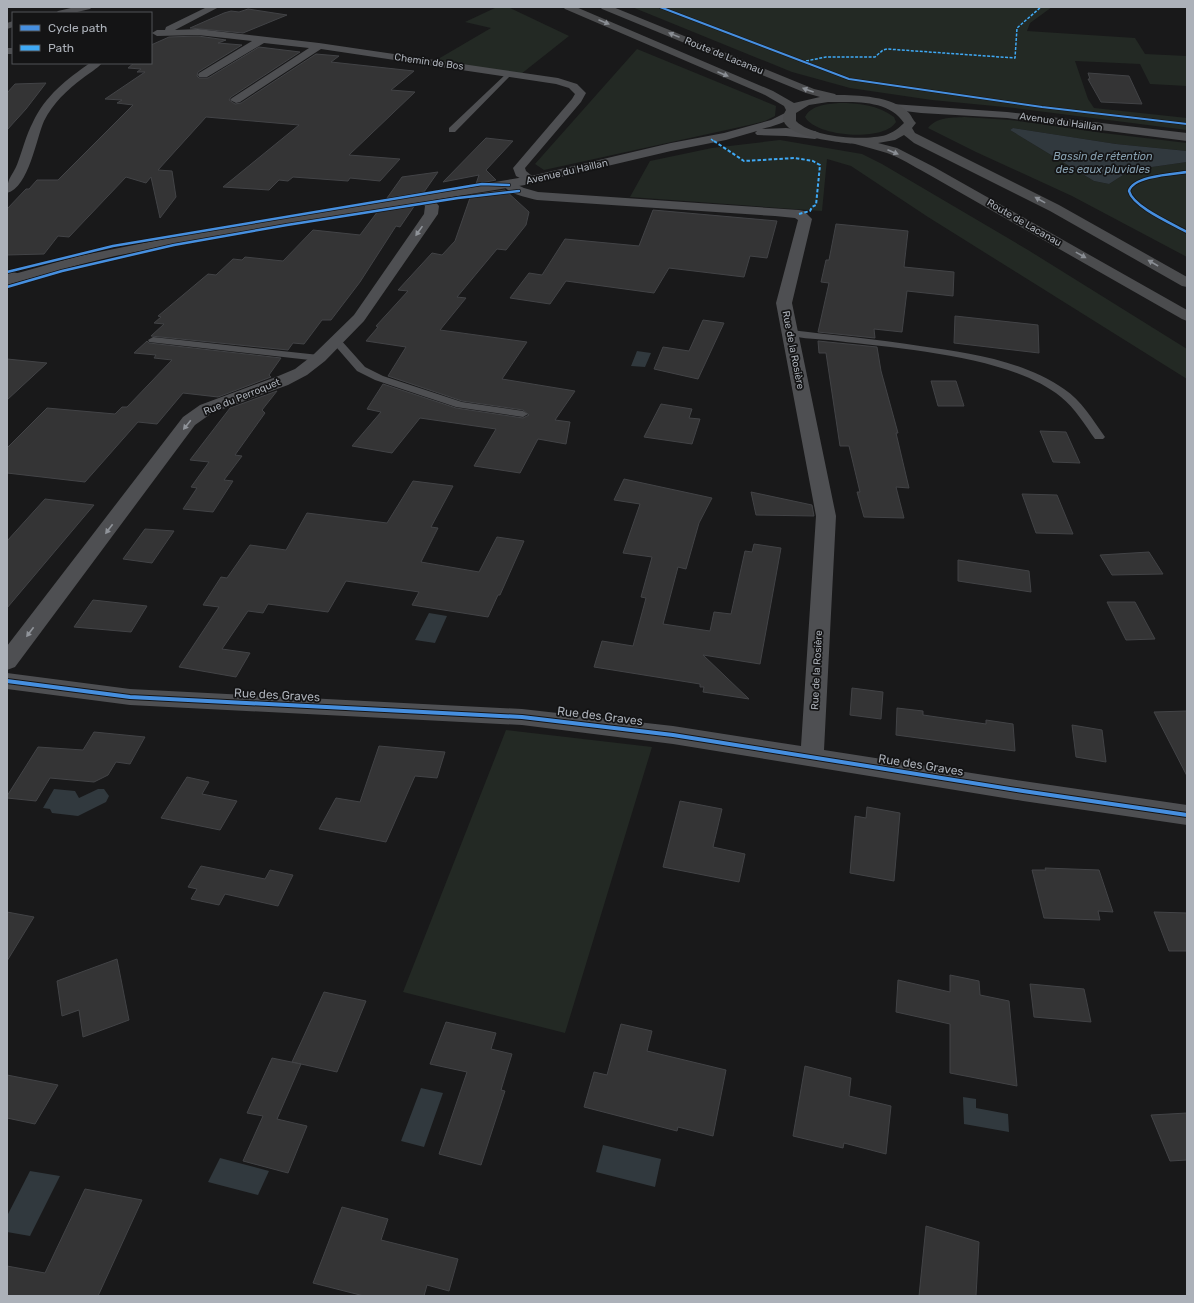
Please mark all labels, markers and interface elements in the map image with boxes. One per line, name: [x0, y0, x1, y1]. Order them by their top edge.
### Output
legend: [12, 12, 152, 64]
one-way arrow: [598, 20, 610, 26]
text: Cycle path: [48, 21, 107, 35]
one-way arrow: [668, 32, 680, 38]
street label: Route de Lacanau: [683, 35, 765, 77]
text: Path: [48, 41, 74, 55]
street label: Chemin de Bos: [394, 51, 464, 73]
one-way arrow: [717, 70, 729, 77]
one-way arrow: [801, 86, 813, 92]
street label: Avenue du Haillan: [1019, 110, 1103, 134]
one-way arrow: [888, 149, 899, 155]
water label: Bassin de rétention des eaux pluviales: [1053, 150, 1153, 176]
street label: Avenue du Haillan: [525, 157, 609, 187]
street label: Route de Lacanau: [985, 197, 1063, 249]
one-way arrow: [1034, 197, 1046, 203]
one-way arrow: [415, 226, 423, 237]
one-way arrow: [1075, 252, 1086, 259]
one-way arrow: [1147, 260, 1159, 267]
street label: Rue de la Rosière: [780, 310, 807, 391]
street label: Rue du Perroquet: [202, 376, 282, 418]
one-way arrow: [183, 420, 191, 430]
one-way arrow: [104, 523, 113, 534]
one-way arrow: [26, 627, 34, 637]
street label: Rue de la Rosière: [809, 630, 825, 710]
street label: Rue des Graves: [234, 686, 320, 704]
street label: Rue des Graves: [556, 704, 644, 728]
street label: Rue des Graves: [877, 751, 965, 779]

